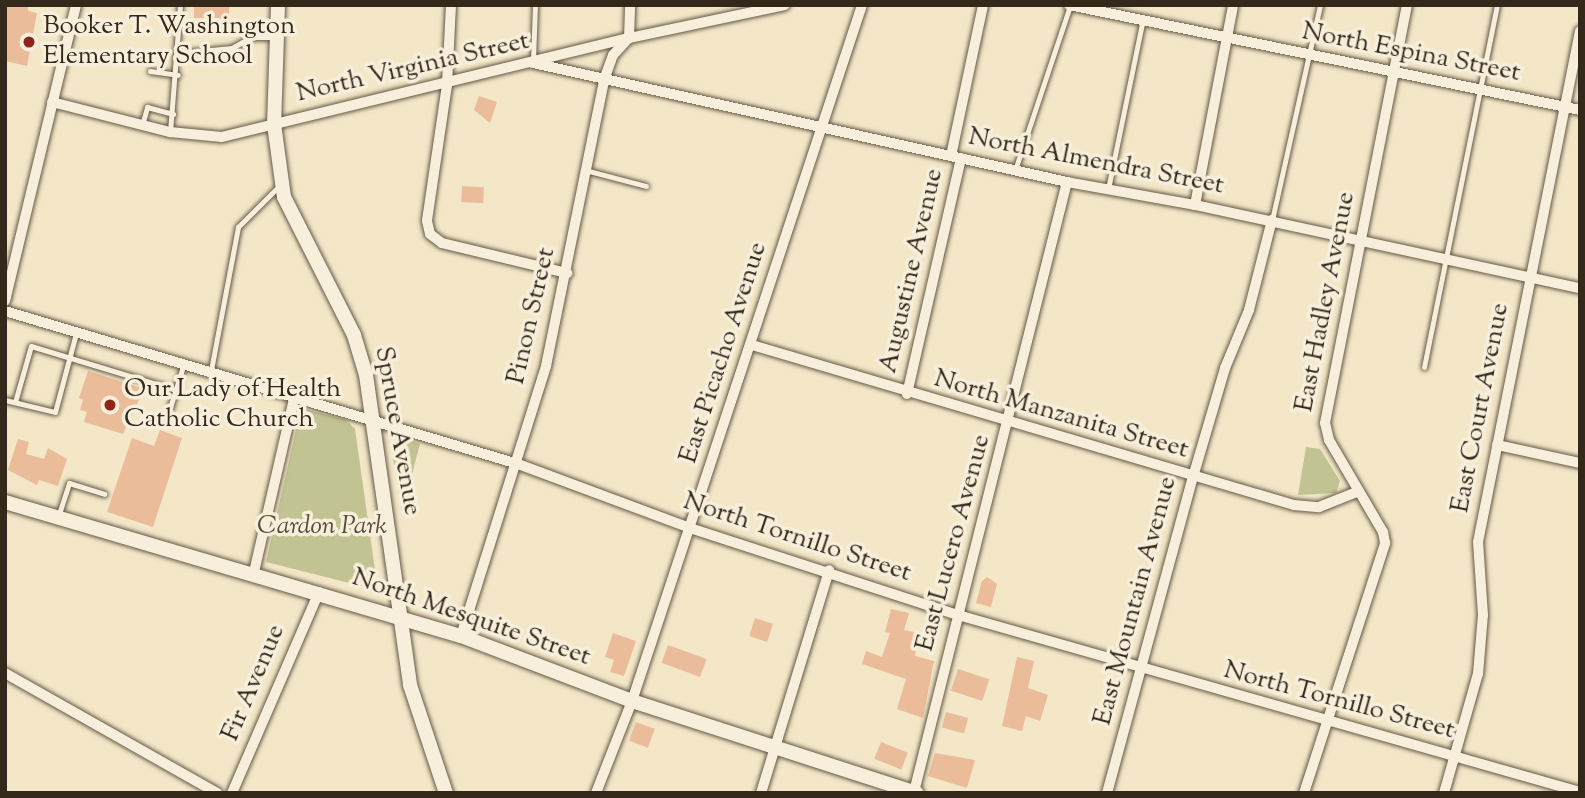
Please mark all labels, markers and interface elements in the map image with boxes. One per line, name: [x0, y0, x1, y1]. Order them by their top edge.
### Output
place label: Booker T. Washington Elementary School: [43, 11, 295, 72]
street label: North Espina Street: [1299, 17, 1523, 89]
street label: North Virginia Street: [294, 26, 532, 110]
marker: Booker T. Washington Elementary School: [21, 34, 37, 50]
street label: North Almendra Street: [966, 122, 1226, 202]
street label: Augustine Avenue: [873, 166, 951, 376]
street label: East Hadley Avenue: [1289, 189, 1363, 415]
street label: East Picacho Avenue: [674, 239, 774, 467]
street label: Pinon Street: [501, 245, 563, 387]
street label: East Court Avenue: [1445, 301, 1517, 515]
street label: Spruce Avenue: [367, 344, 427, 518]
street label: North Manzanita Street: [930, 364, 1192, 466]
place label: Our Lady of Health Catholic Church: [124, 374, 341, 436]
marker: Our Lady of Health Catholic Church: [102, 397, 118, 413]
street label: East Lucero Avenue: [910, 431, 998, 655]
street label: East Mountain Avenue: [1088, 473, 1184, 729]
street label: North Tornillo Street: [679, 486, 915, 590]
park label: Cardon Park: [257, 511, 387, 543]
street label: North Mesquite Street: [348, 563, 594, 673]
street label: Fir Avenue: [216, 620, 292, 746]
street label: North Tornillo Street: [1220, 655, 1458, 747]

